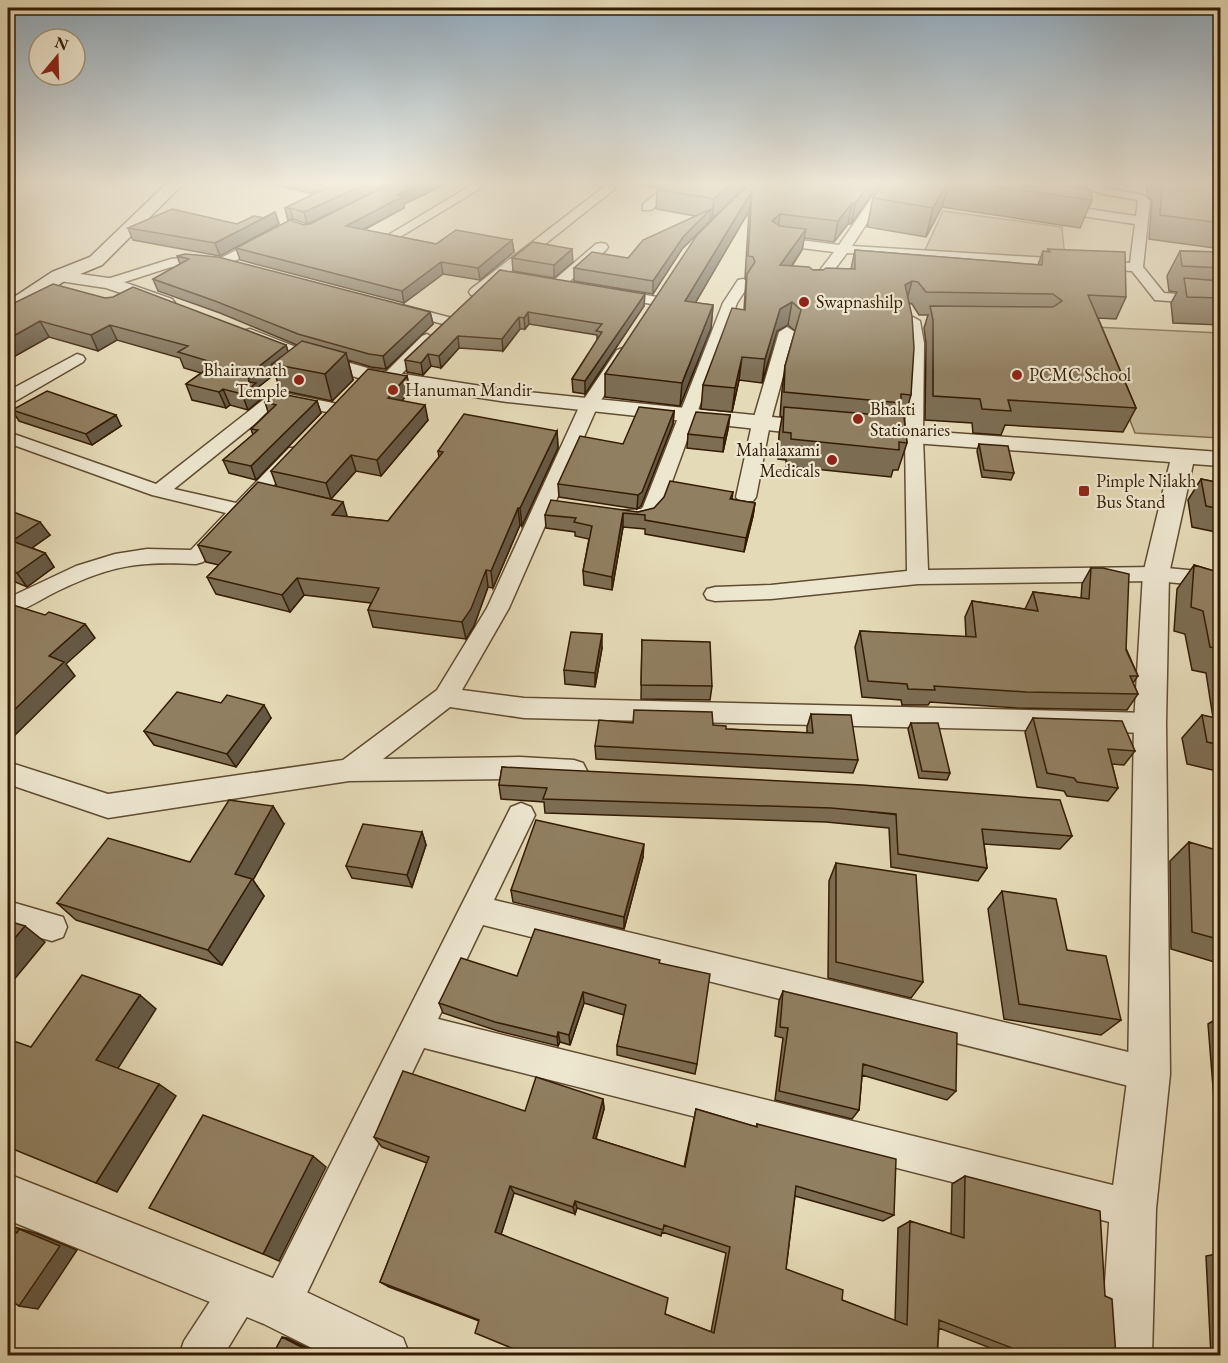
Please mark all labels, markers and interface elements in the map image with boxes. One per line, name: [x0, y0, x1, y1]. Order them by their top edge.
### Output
north arrow: [27, 27, 87, 87]
text: N: [52, 31, 71, 55]
place label: Swapnashilp: [816, 290, 903, 313]
marker: Swapnashilp: [797, 295, 811, 309]
place label: Bhairavnath Temple: [203, 358, 287, 402]
place label: PCMC School: [1029, 363, 1131, 386]
marker: PCMC School: [1010, 368, 1024, 382]
marker: Bhairavnath Temple: [292, 373, 306, 387]
place label: Hanuman Mandir: [405, 378, 532, 401]
marker: Hanuman Mandir: [386, 383, 400, 397]
place label: Bhakti Stationaries: [870, 397, 950, 441]
marker: Bhakti Stationaries: [851, 412, 865, 426]
place label: Mahalaxami Medicals: [736, 438, 821, 482]
marker: Mahalaxami Medicals: [825, 453, 839, 467]
place label: Pimple Nilakh Bus Stand: [1096, 469, 1196, 513]
marker: Pimple Nilakh Bus Stand: [1077, 484, 1091, 498]

